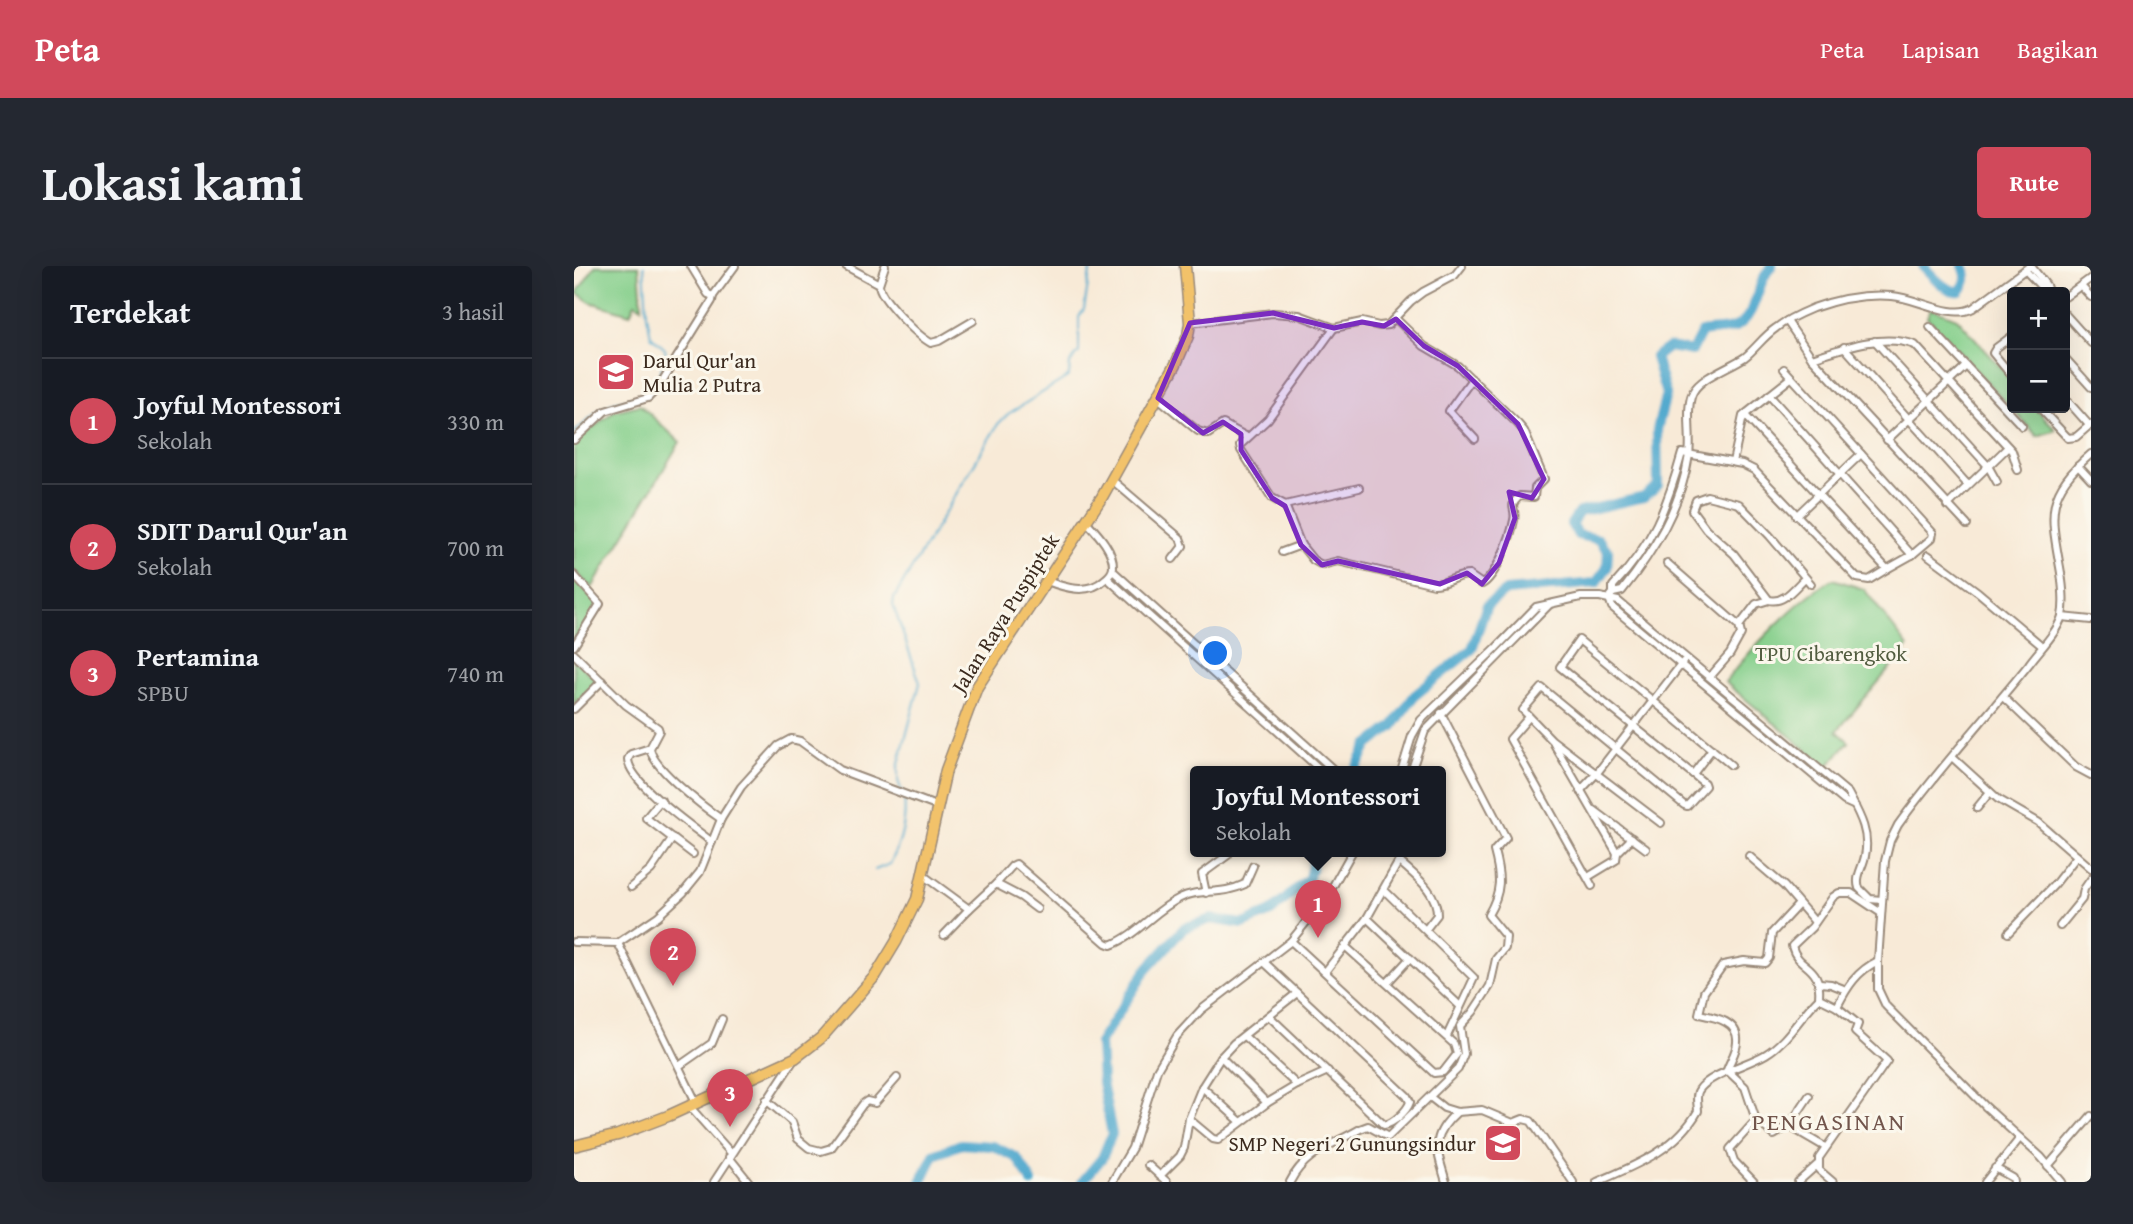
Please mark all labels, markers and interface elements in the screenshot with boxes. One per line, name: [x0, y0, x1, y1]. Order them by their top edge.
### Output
text: Peta: [35, 25, 100, 73]
text: Peta: [1820, 32, 1864, 67]
text: Lapisan: [1902, 32, 1979, 67]
text: Bagikan: [2017, 32, 2098, 67]
text: Lokasi kami: [42, 146, 304, 218]
button: Rute: [1977, 147, 2091, 218]
map controls: [2007, 287, 2070, 413]
button: +: [2007, 287, 2070, 350]
text: Terdekat: [70, 290, 190, 334]
text: 3 hasil: [442, 295, 504, 328]
place label: Darul Qur'an Mulia 2 Putra: [643, 345, 761, 400]
button: −: [2007, 350, 2070, 413]
school or university icon: Darul Qur'an Mulia 2 Putra: [595, 351, 637, 393]
text: Joyful Montessori: [137, 385, 341, 424]
text: 1: [87, 405, 99, 438]
text: 330 m: [447, 405, 504, 438]
text: Sekolah: [137, 424, 212, 457]
text: SDIT Darul Qur'an: [137, 511, 348, 550]
street label: Jalan Raya Puspiptek: [942, 527, 1067, 701]
text: 2: [87, 531, 99, 564]
text: 700 m: [447, 531, 504, 564]
text: Sekolah: [137, 550, 212, 583]
your location: [1198, 636, 1232, 670]
text: Pertamina: [137, 637, 259, 676]
park label: TPU Cibarengkok: [1755, 638, 1907, 669]
text: 3: [87, 657, 99, 690]
text: 740 m: [447, 657, 504, 690]
text: SPBU: [137, 676, 189, 709]
popup: [1190, 766, 1446, 857]
text: Joyful Montessori: [1216, 776, 1420, 815]
text: Sekolah: [1216, 815, 1291, 848]
pin: 1: [1295, 880, 1341, 938]
pin: 2: [650, 928, 696, 986]
pin: 3: [707, 1069, 753, 1127]
district label: PENGASINAN: [1752, 1104, 1906, 1139]
school or university icon: SMP Negeri 2 Gunungsindur: [1482, 1122, 1524, 1164]
place label: SMP Negeri 2 Gunungsindur: [1228, 1128, 1476, 1159]

